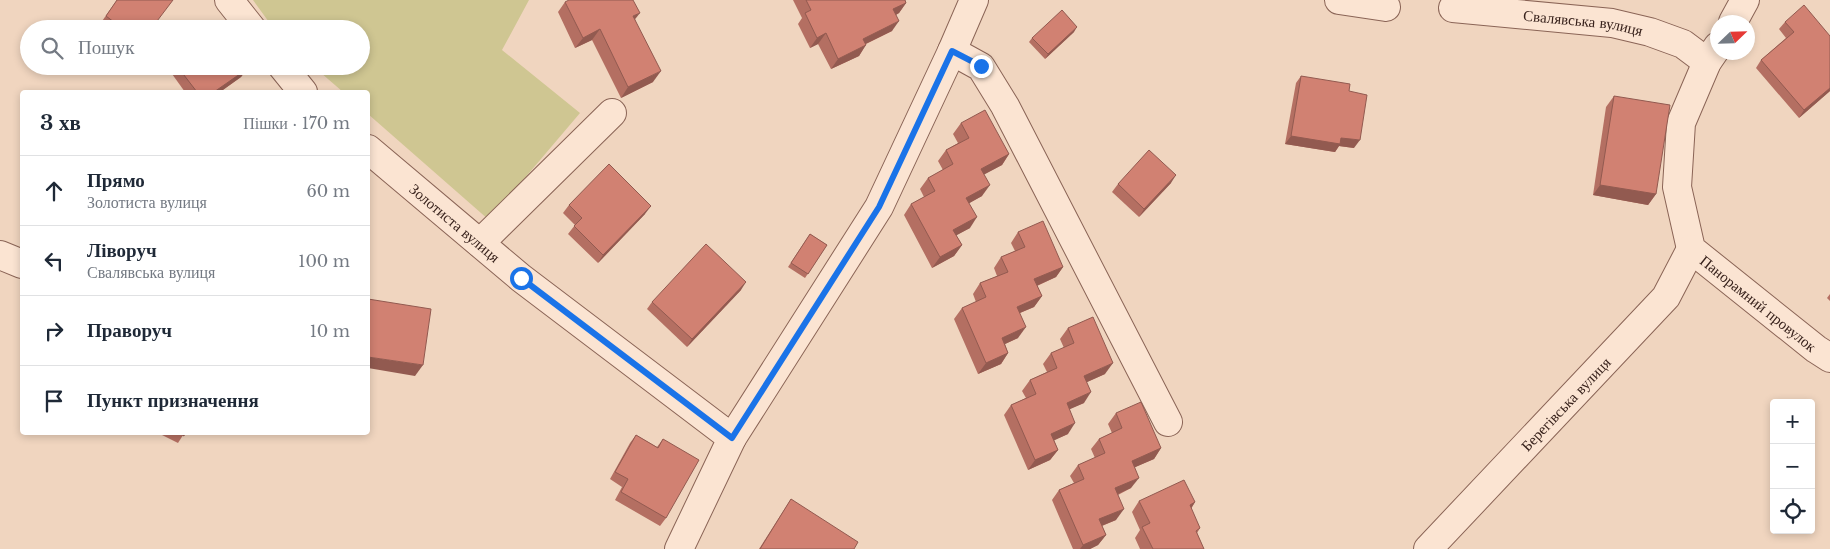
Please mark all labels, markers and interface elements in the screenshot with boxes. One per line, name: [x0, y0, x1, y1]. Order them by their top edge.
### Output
street label: Свалявська вулиця: [1523, 5, 1645, 40]
north arrow: [1710, 15, 1755, 60]
search box: [20, 20, 370, 75]
icon: search: [38, 34, 66, 62]
text: Пошук: [78, 36, 135, 59]
route end: [970, 55, 993, 78]
text: 3 хв: [40, 110, 81, 136]
text: Пішки · 170 m: [243, 113, 350, 133]
text: Прямо: [87, 169, 145, 192]
icon: ahead: [40, 177, 68, 205]
street label: Золотиста вулиця: [406, 179, 504, 266]
text: 60 m: [307, 181, 350, 201]
text: Золотиста вулиця: [87, 192, 207, 212]
text: Ліворуч: [87, 239, 157, 262]
icon: left: [40, 247, 68, 275]
text: 100 m: [298, 251, 350, 271]
street label: Панорамний провулок: [1697, 251, 1821, 356]
text: Свалявська вулиця: [87, 262, 215, 282]
route start: [510, 267, 533, 290]
icon: right: [40, 317, 68, 345]
text: Праворуч: [87, 319, 172, 342]
text: 10 m: [310, 321, 350, 341]
street label: Берегівська вулиця: [1516, 353, 1614, 455]
icon: arrive: [40, 387, 68, 415]
text: Пункт призначення: [87, 389, 259, 412]
map controls: [1770, 399, 1815, 534]
button: +: [1770, 399, 1815, 444]
button: −: [1770, 444, 1815, 489]
button: locate: [1770, 489, 1815, 534]

